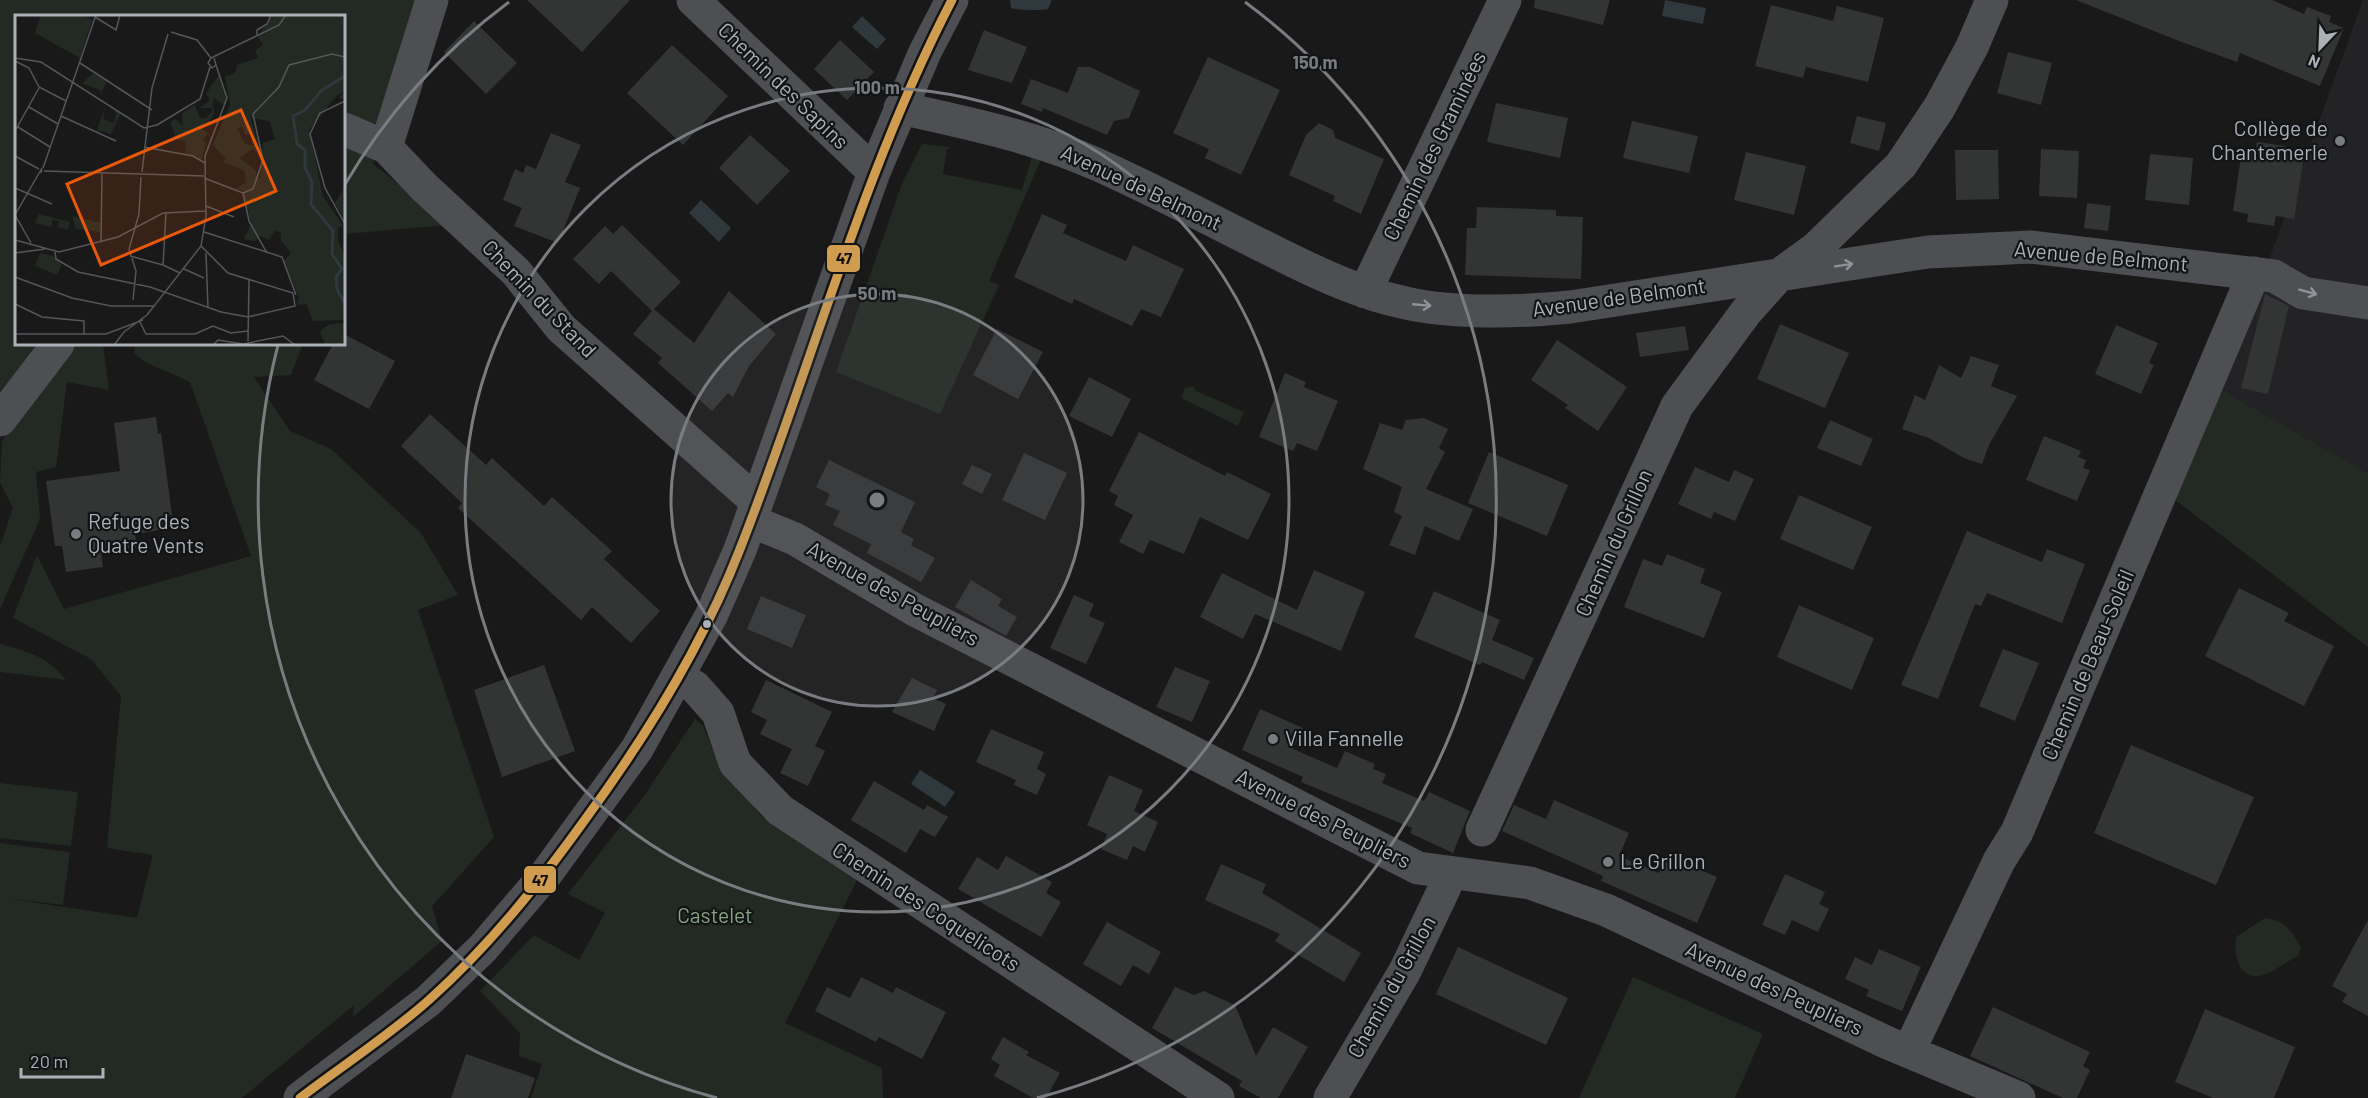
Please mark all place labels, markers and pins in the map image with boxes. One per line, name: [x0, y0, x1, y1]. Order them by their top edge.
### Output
place label: Collège de Chantemerle: [2211, 115, 2328, 164]
marker: Collège de Chantemerle: [2333, 134, 2347, 148]
centre of rings: [867, 490, 887, 510]
place label: Refuge des Quatre Vents: [88, 508, 204, 557]
marker: Refuge des Quatre Vents: [69, 527, 83, 541]
unlabelled marker: [701, 618, 713, 630]
place label: Villa Fannelle: [1285, 725, 1404, 750]
marker: Villa Fannelle: [1266, 732, 1280, 746]
place label: Le Grillon: [1620, 848, 1706, 873]
marker: Le Grillon: [1601, 855, 1615, 869]

